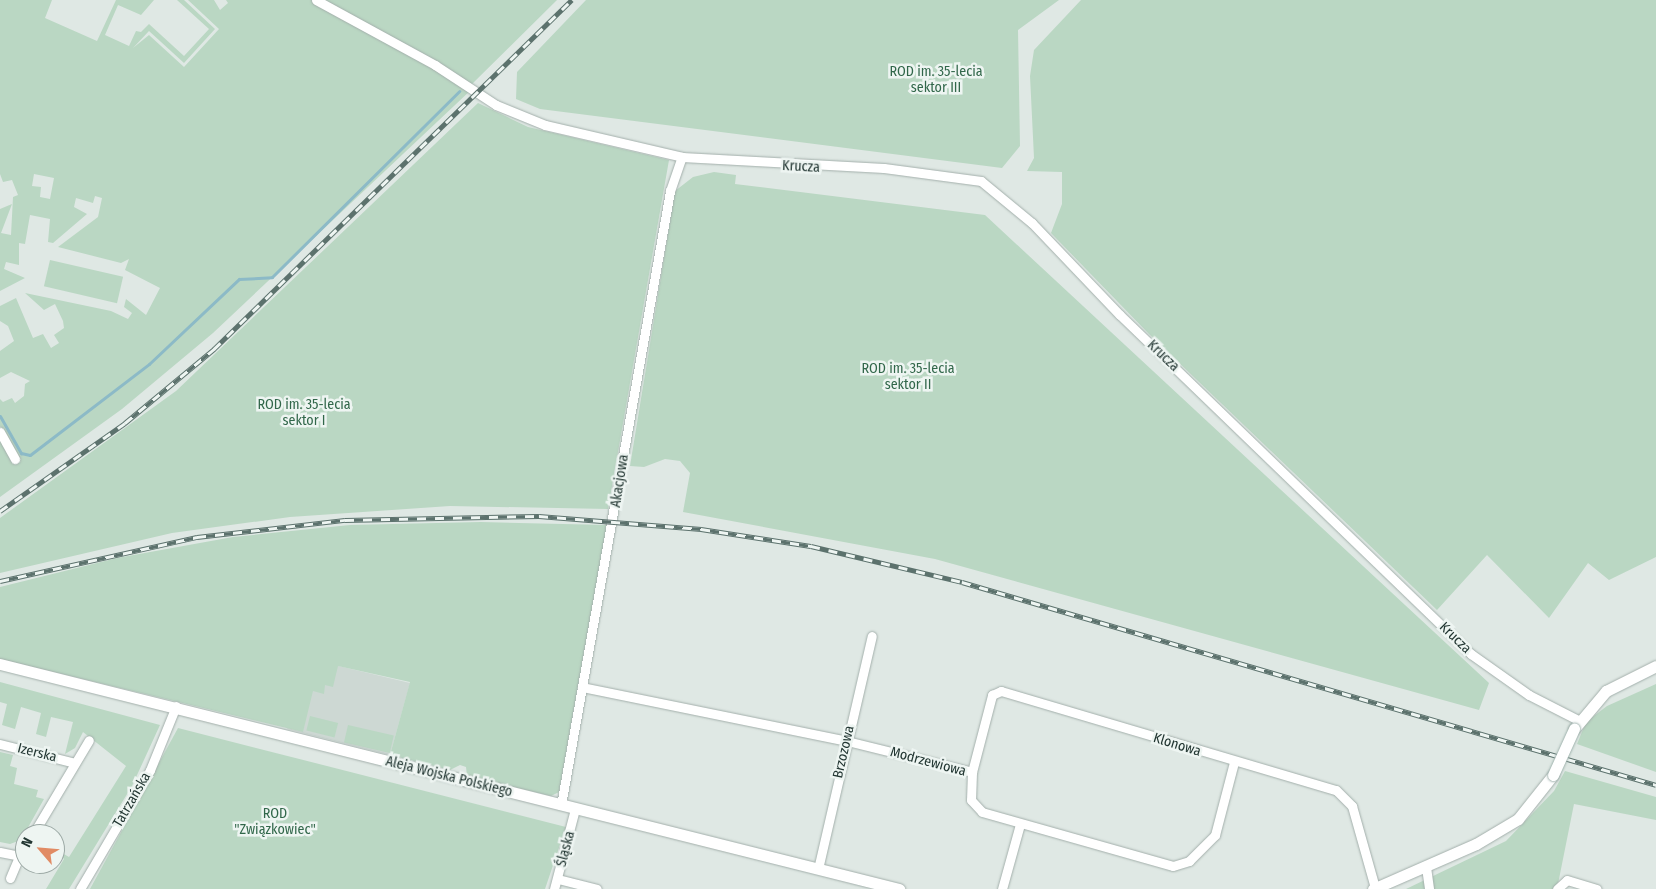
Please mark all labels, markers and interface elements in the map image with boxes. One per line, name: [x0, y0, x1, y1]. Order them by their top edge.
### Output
park label: ROD im. 35-lecia sektor III: [889, 64, 983, 96]
street label: Krucza: [782, 158, 820, 176]
street label: Krucza: [1144, 337, 1182, 375]
park label: ROD im. 35-lecia sektor II: [861, 361, 955, 394]
park label: ROD im. 35-lecia sektor I: [257, 397, 351, 430]
street label: Akacjowa: [608, 453, 632, 509]
street label: Krucza: [1436, 619, 1474, 657]
street label: Brzozowa: [830, 724, 858, 780]
street label: Klonowa: [1151, 730, 1203, 760]
street label: Izerska: [16, 740, 58, 766]
street label: Modrzewiowa: [888, 744, 968, 780]
street label: Aleja Wojska Polskiego: [384, 753, 514, 801]
street label: Tatrzańska: [110, 770, 154, 830]
park label: ROD "Związkowiec": [234, 806, 316, 839]
north arrow: [15, 824, 65, 874]
street label: Śląska: [553, 829, 579, 869]
text: N: [18, 835, 37, 850]

